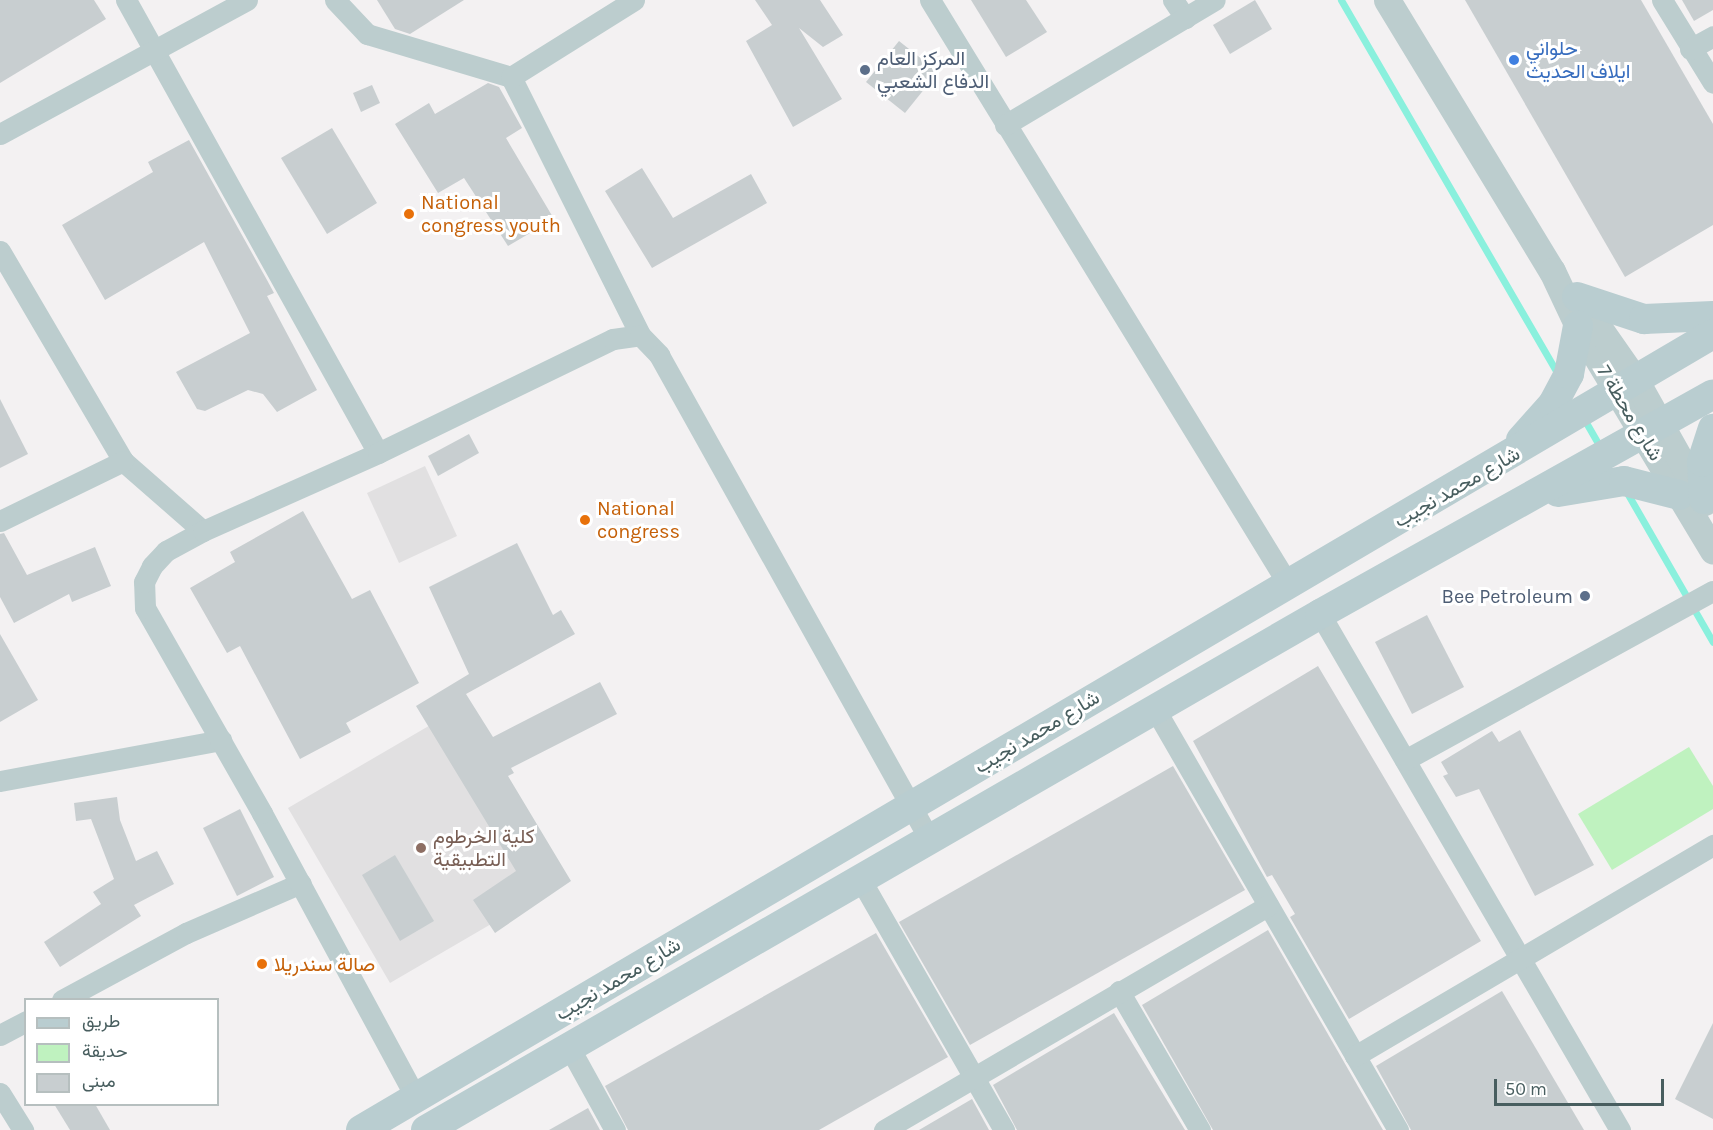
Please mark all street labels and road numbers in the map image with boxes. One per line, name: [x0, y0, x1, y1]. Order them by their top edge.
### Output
street label: شارع محطة 7: [1592, 361, 1668, 465]
street label: شارع محمد نجيب: [1390, 441, 1524, 533]
street label: شارع محمد نجيب: [970, 685, 1104, 779]
street label: شارع محمد نجيب: [551, 932, 685, 1026]

